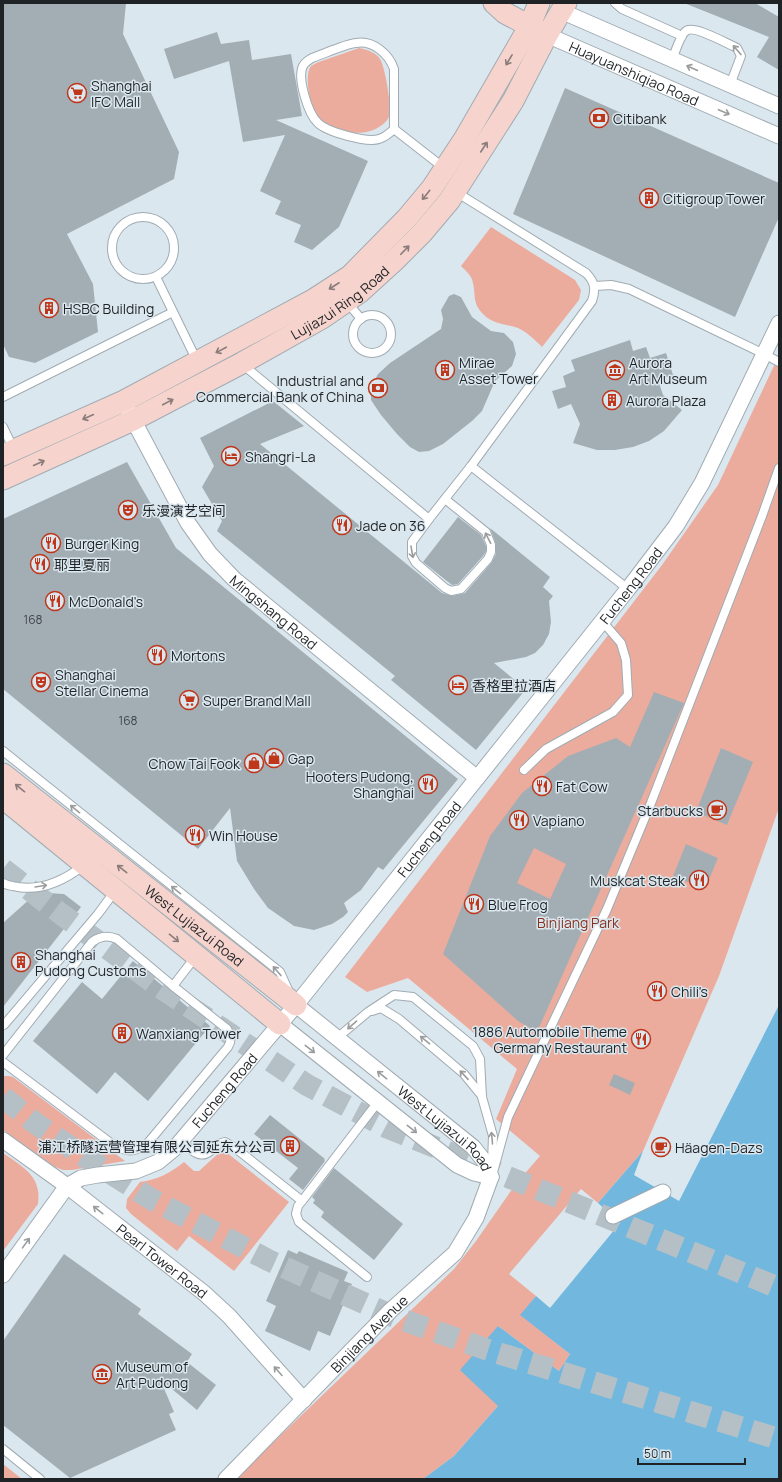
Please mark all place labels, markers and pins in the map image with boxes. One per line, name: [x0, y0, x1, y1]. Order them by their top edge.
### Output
place label: Shanghai IFC Mall: [91, 76, 152, 111]
supermarket icon: Shanghai IFC Mall: [66, 82, 88, 104]
bank icon: Citibank: [588, 107, 610, 129]
place label: Citibank: [613, 109, 668, 128]
building icon: Citigroup Tower: [638, 187, 660, 209]
place label: Citigroup Tower: [663, 189, 765, 208]
building icon: HSBC Building: [38, 297, 60, 319]
place label: HSBC Building: [63, 299, 154, 318]
place label: Mirae Asset Tower: [459, 353, 538, 388]
place label: Aurora Art Museum: [629, 353, 707, 388]
building icon: Mirae Asset Tower: [434, 359, 456, 381]
museum icon: Aurora Art Museum: [604, 359, 626, 381]
place label: Industrial and Commercial Bank of China: [196, 371, 364, 406]
bank icon: Industrial and Commercial Bank of China: [367, 377, 389, 399]
building icon: Aurora Plaza: [601, 389, 623, 411]
place label: Aurora Plaza: [626, 391, 706, 410]
hotel icon: Shangri-La: [220, 445, 242, 467]
place label: Shangri-La: [245, 447, 315, 466]
theatre icon: 乐漫演艺空间: [117, 499, 139, 521]
place label: 乐漫演艺空间: [142, 501, 226, 520]
restaurant icon: Jade on 36: [331, 514, 353, 536]
place label: Jade on 36: [356, 516, 425, 535]
restaurant icon: Burger King: [40, 532, 62, 554]
place label: Burger King: [65, 534, 139, 553]
restaurant icon: 耶里夏丽: [29, 553, 51, 575]
place label: 耶里夏丽: [54, 555, 110, 574]
restaurant icon: McDonald's: [44, 590, 66, 612]
place label: McDonald's: [69, 592, 143, 611]
restaurant icon: Mortons: [146, 644, 168, 666]
place label: Mortons: [171, 646, 225, 665]
place label: Shanghai Stellar Cinema: [55, 665, 148, 700]
theatre icon: Shanghai Stellar Cinema: [30, 671, 52, 693]
hotel icon: 香格里拉酒店: [447, 674, 469, 696]
place label: 香格里拉酒店: [472, 676, 556, 695]
supermarket icon: Super Brand Mall: [178, 689, 200, 711]
place label: Super Brand Mall: [203, 691, 311, 710]
shop icon: Gap: [263, 747, 285, 769]
place label: Gap: [288, 749, 314, 768]
shop icon: Chow Tai Fook: [243, 752, 265, 774]
place label: Chow Tai Fook: [149, 754, 241, 773]
place label: Hooters Pudong, Shanghai: [306, 767, 414, 802]
restaurant icon: Hooters Pudong, Shanghai: [417, 773, 439, 795]
restaurant icon: Fat Cow: [531, 775, 553, 797]
place label: Fat Cow: [556, 777, 608, 796]
cafe icon: Starbucks: [706, 799, 728, 821]
place label: Starbucks: [637, 801, 703, 820]
restaurant icon: Vapiano: [508, 809, 530, 831]
place label: Vapiano: [533, 811, 584, 830]
restaurant icon: Win House: [184, 824, 206, 846]
place label: Win House: [209, 826, 278, 845]
restaurant icon: Muskcat Steak: [688, 869, 710, 891]
place label: Muskcat Steak: [590, 871, 686, 890]
restaurant icon: Blue Frog: [463, 893, 485, 915]
place label: Blue Frog: [488, 895, 548, 914]
place label: Shanghai Pudong Customs: [35, 945, 146, 980]
building icon: Shanghai Pudong Customs: [10, 951, 32, 973]
restaurant icon: Chili's: [646, 980, 668, 1002]
place label: Chili's: [671, 982, 708, 1001]
building icon: Wanxiang Tower: [111, 1022, 133, 1044]
place label: 1886 Automobile Theme Germany Restaurant: [472, 1022, 627, 1057]
place label: Wanxiang Tower: [136, 1024, 241, 1043]
restaurant icon: 1886 Automobile Theme Germany Restaurant: [630, 1028, 652, 1050]
building icon: 浦江桥隧运营管理有限公司延东分公司: [279, 1135, 301, 1157]
cafe icon: Häagen-Dazs: [650, 1136, 672, 1158]
place label: 浦江桥隧运营管理有限公司延东分公司: [38, 1137, 276, 1156]
place label: Häagen-Dazs: [675, 1138, 763, 1157]
place label: Museum of Art Pudong: [116, 1357, 188, 1392]
museum icon: Museum of Art Pudong: [91, 1363, 113, 1385]

